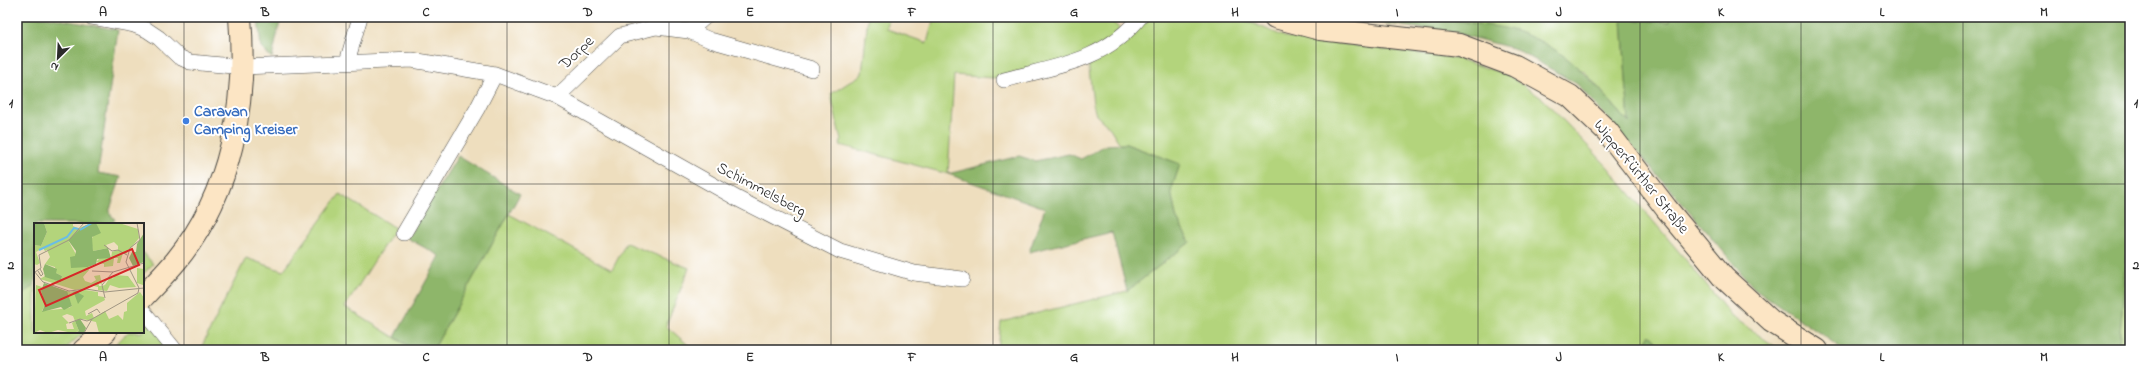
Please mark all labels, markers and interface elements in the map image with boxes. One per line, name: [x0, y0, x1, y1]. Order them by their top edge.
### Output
text: A: [99, 3, 107, 22]
text: B: [260, 3, 270, 22]
text: C: [422, 3, 430, 22]
text: D: [582, 3, 593, 22]
text: E: [746, 3, 754, 22]
text: F: [907, 3, 917, 22]
text: G: [1070, 3, 1078, 22]
text: H: [1231, 3, 1239, 22]
text: I: [1395, 3, 1399, 22]
text: J: [1556, 3, 1562, 22]
text: K: [1718, 3, 1725, 22]
text: L: [1880, 3, 1886, 22]
text: M: [2040, 3, 2048, 22]
street label: Dorpe: [553, 30, 601, 77]
north arrow: [38, 38, 78, 78]
text: N: [48, 57, 61, 75]
text: 1: [9, 94, 14, 113]
text: 1: [2134, 94, 2139, 113]
place label: Caravan Camping Kreiser: [194, 100, 299, 143]
street label: Wipperfürther Straße: [1587, 115, 1695, 240]
marker: Caravan Camping Kreiser: [181, 116, 191, 126]
street label: Schimmelsberg: [712, 156, 810, 224]
inset map: [34, 223, 144, 333]
text: 2: [7, 256, 15, 275]
text: 2: [2132, 256, 2140, 275]
text: A: [99, 348, 107, 367]
text: B: [260, 348, 270, 367]
text: C: [422, 348, 430, 367]
text: D: [582, 348, 593, 367]
text: E: [746, 348, 754, 367]
text: F: [907, 348, 917, 367]
text: G: [1070, 348, 1078, 367]
text: H: [1231, 348, 1239, 367]
text: I: [1395, 348, 1399, 367]
text: J: [1556, 348, 1562, 367]
text: K: [1718, 348, 1725, 367]
text: L: [1880, 348, 1886, 367]
text: M: [2040, 348, 2048, 367]

